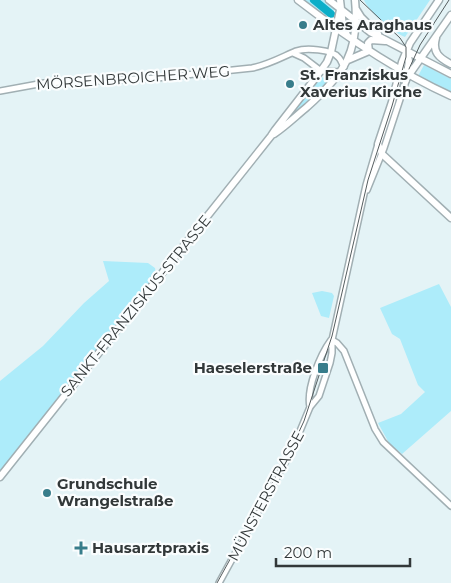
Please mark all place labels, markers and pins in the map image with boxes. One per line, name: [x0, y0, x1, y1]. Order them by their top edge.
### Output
place label: Altes Araghaus: [312, 15, 432, 34]
marker: Altes Araghaus: [297, 19, 309, 31]
place label: St. Franziskus Xaverius Kirche: [300, 65, 422, 101]
marker: St. Franziskus Xaverius Kirche: [284, 78, 296, 90]
place label: Haeselerstraße: [194, 358, 312, 377]
marker: Haeselerstraße: [316, 361, 330, 375]
place label: Grundschule Wrangelstraße: [57, 474, 173, 510]
marker: Grundschule Wrangelstraße: [41, 487, 53, 499]
place label: Hausarztpraxis: [92, 538, 209, 557]
marker: Hausarztpraxis: [74, 541, 88, 555]

